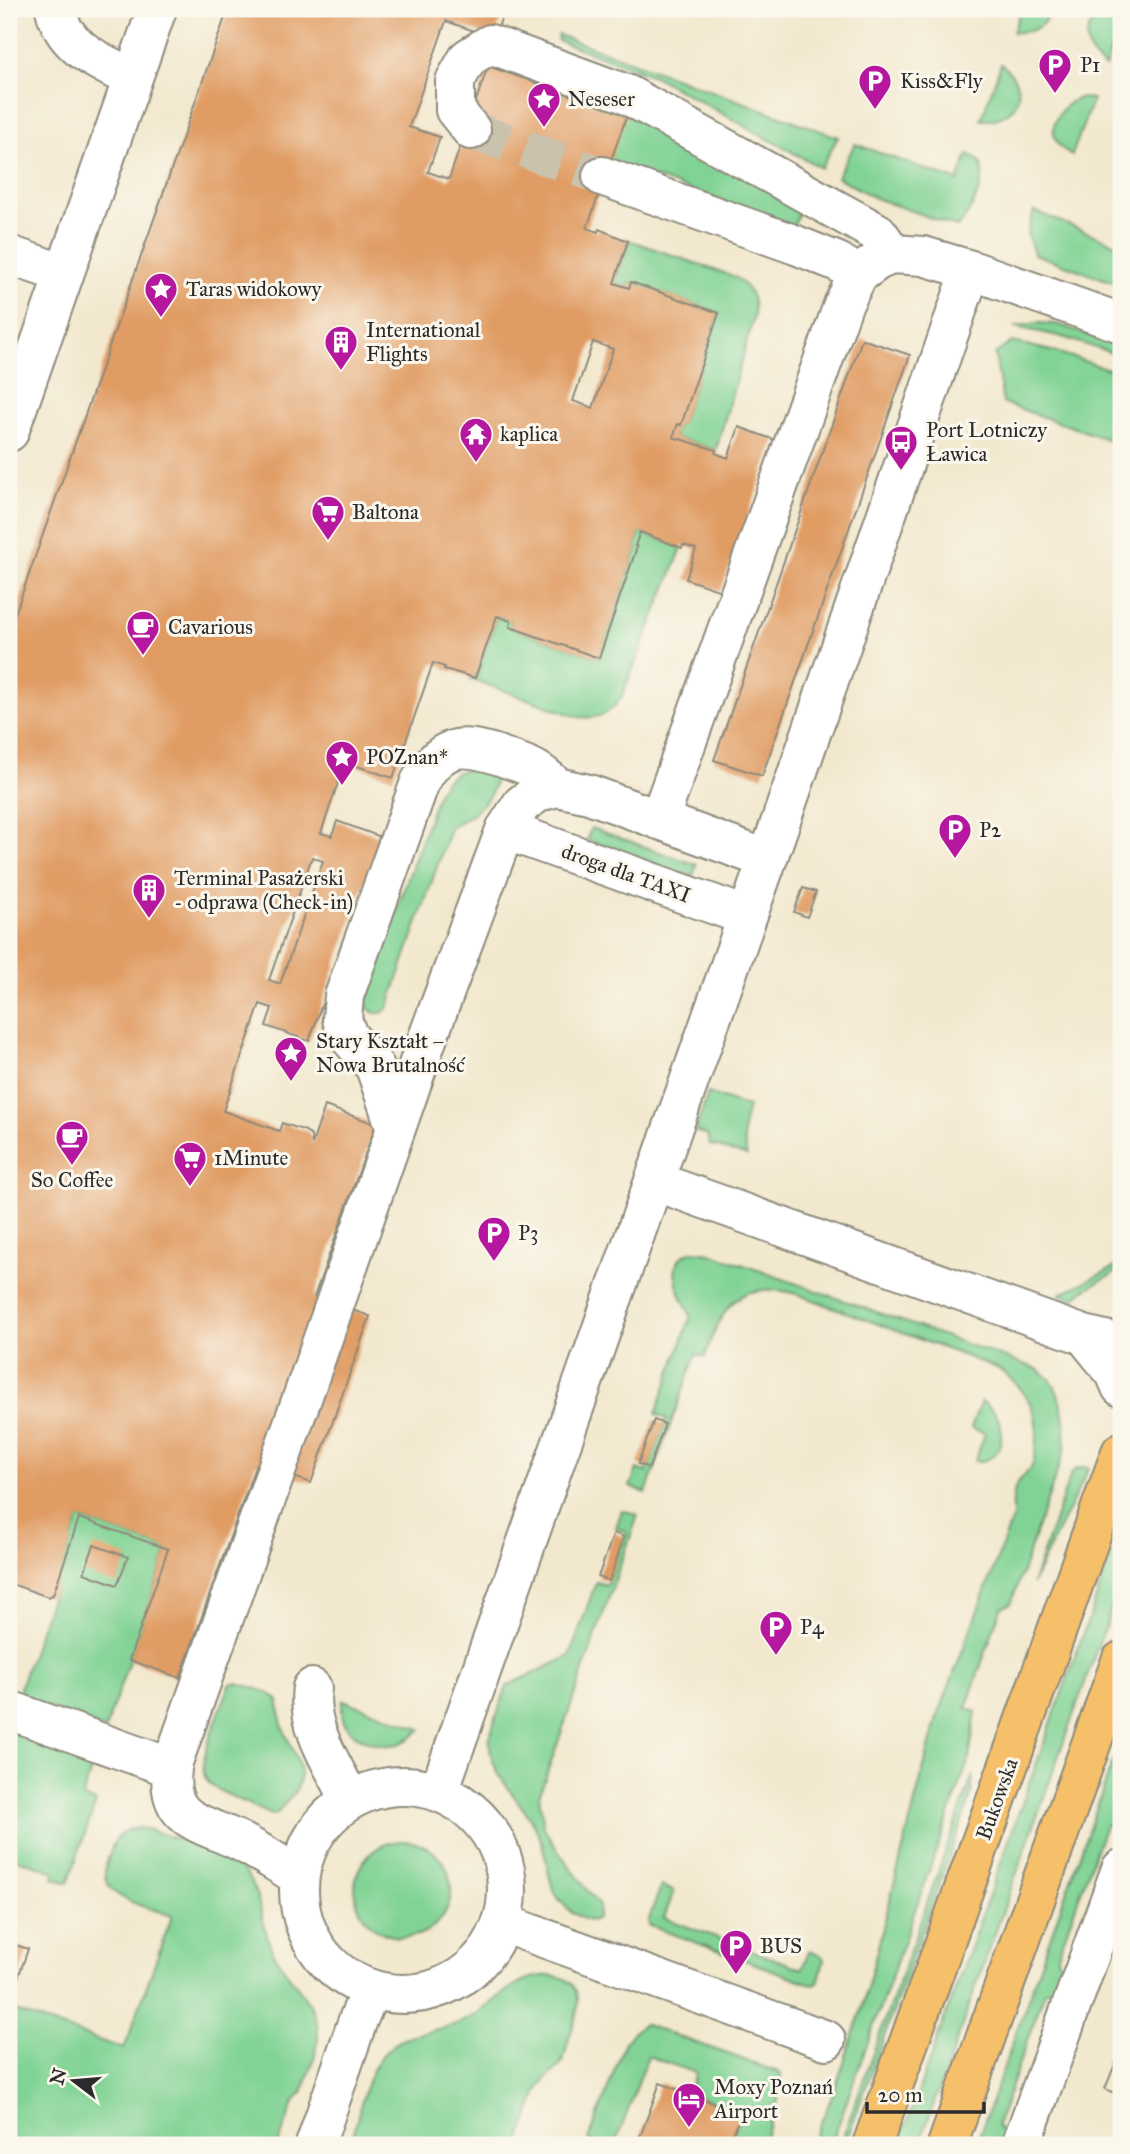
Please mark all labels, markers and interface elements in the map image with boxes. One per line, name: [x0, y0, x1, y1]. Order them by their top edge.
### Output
parking icon: P1: [1036, 46, 1074, 95]
place label: P1: [1080, 52, 1100, 78]
parking icon: Kiss&Fly: [856, 62, 894, 111]
place label: Kiss&Fly: [900, 68, 984, 94]
place icon: Neseser: [525, 80, 563, 129]
place label: Neseser: [568, 86, 635, 112]
place icon: Taras widokowy: [142, 270, 180, 319]
place label: Taras widokowy: [186, 276, 322, 302]
place label: International Flights: [366, 317, 481, 367]
building icon: International Flights: [322, 323, 360, 372]
temple icon: kaplica: [457, 415, 495, 464]
place label: Port Lotniczy Ławica: [926, 417, 1048, 467]
place label: kaplica: [500, 421, 558, 447]
bus stop icon: Port Lotniczy Ławica: [882, 423, 920, 472]
supermarket icon: Baltona: [309, 493, 347, 542]
place label: Baltona: [352, 499, 419, 525]
cafe icon: Cavarious: [124, 608, 162, 657]
place label: Cavarious: [168, 614, 253, 640]
place icon: POZnan*: [323, 738, 361, 787]
place label: POZnan*: [366, 744, 448, 770]
parking icon: P2: [936, 811, 974, 860]
place label: P2: [979, 817, 1002, 843]
street label: droga dla TAXI: [558, 838, 694, 908]
place label: Terminal Pasażerski - odprawa (Check-in): [174, 865, 353, 915]
building icon: Terminal Pasażerski - odprawa (Check-in): [130, 871, 168, 920]
place label: Stary Kształt – Nowa Brutalność: [316, 1028, 466, 1078]
place icon: Stary Kształt – Nowa Brutalność: [272, 1034, 310, 1083]
cafe icon: So Coffee: [53, 1118, 91, 1167]
supermarket icon: 1Minute: [171, 1139, 209, 1188]
place label: 1Minute: [214, 1145, 289, 1171]
place label: So Coffee: [31, 1167, 113, 1193]
parking icon: P3: [475, 1214, 513, 1263]
place label: P3: [518, 1220, 538, 1246]
parking icon: P4: [757, 1608, 795, 1657]
place label: P4: [800, 1614, 825, 1640]
street label: Bukowska: [970, 1754, 1024, 1843]
parking icon: BUS: [717, 1927, 755, 1976]
place label: BUS: [760, 1933, 802, 1959]
north arrow: [38, 2046, 108, 2116]
text: N: [45, 2066, 71, 2087]
scale bar: [867, 2070, 985, 2114]
place label: Moxy Poznań Airport: [713, 2074, 833, 2124]
hotel icon: Moxy Poznań Airport: [670, 2080, 708, 2129]
text: 20 m: [878, 2082, 923, 2108]

